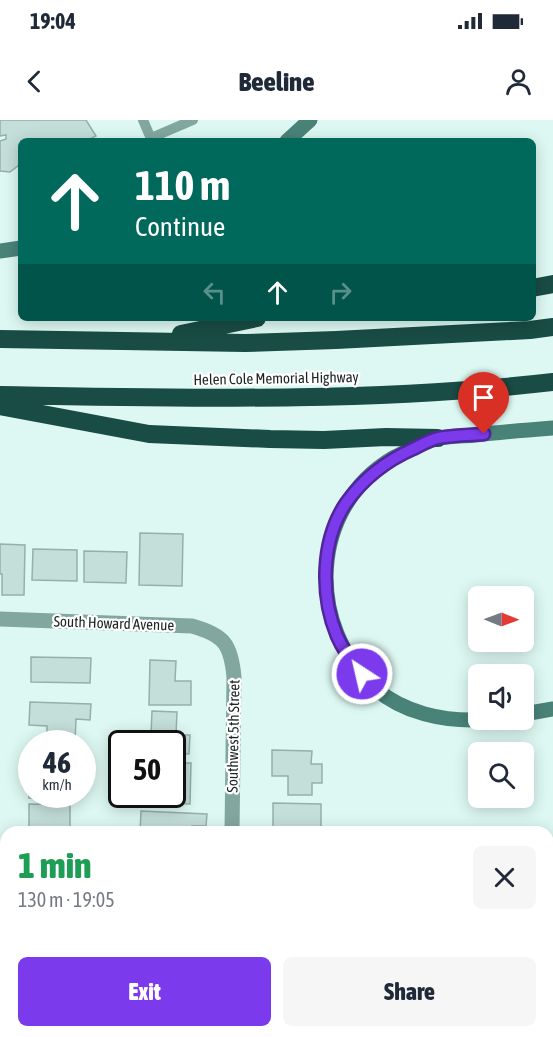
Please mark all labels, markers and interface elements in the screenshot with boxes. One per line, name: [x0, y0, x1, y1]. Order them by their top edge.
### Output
text: 19:04: [30, 8, 76, 34]
icon: back: [18, 65, 51, 98]
icon: person: [502, 65, 535, 98]
text: Beeline: [239, 66, 314, 97]
text: 110 m: [135, 161, 230, 209]
icon: ahead: [36, 162, 114, 240]
text: Continue: [135, 211, 225, 242]
icon: left: [198, 276, 231, 309]
icon: ahead: [261, 276, 294, 309]
icon: right: [324, 276, 357, 309]
street label: Helen Cole Memorial Highway: [193, 368, 359, 388]
pin: [458, 372, 509, 434]
icon: arrive: [467, 381, 500, 414]
north arrow: [468, 586, 534, 652]
map controls: [468, 586, 534, 808]
street label: South Howard Avenue: [53, 612, 175, 634]
position arrow: [330, 642, 394, 706]
button: sound: [468, 664, 534, 730]
street label: Southwest 5th Street: [224, 679, 242, 793]
speed limit sign: 50: [108, 730, 186, 808]
button: search: [468, 742, 534, 808]
text: 46: [43, 745, 71, 779]
text: km/h: [42, 776, 72, 793]
text: 1 min: [18, 844, 92, 886]
button: close: [473, 846, 536, 909]
text: 130 m · 19:05: [18, 888, 115, 911]
button: Exit: [18, 957, 271, 1026]
button: Share: [283, 957, 536, 1026]

